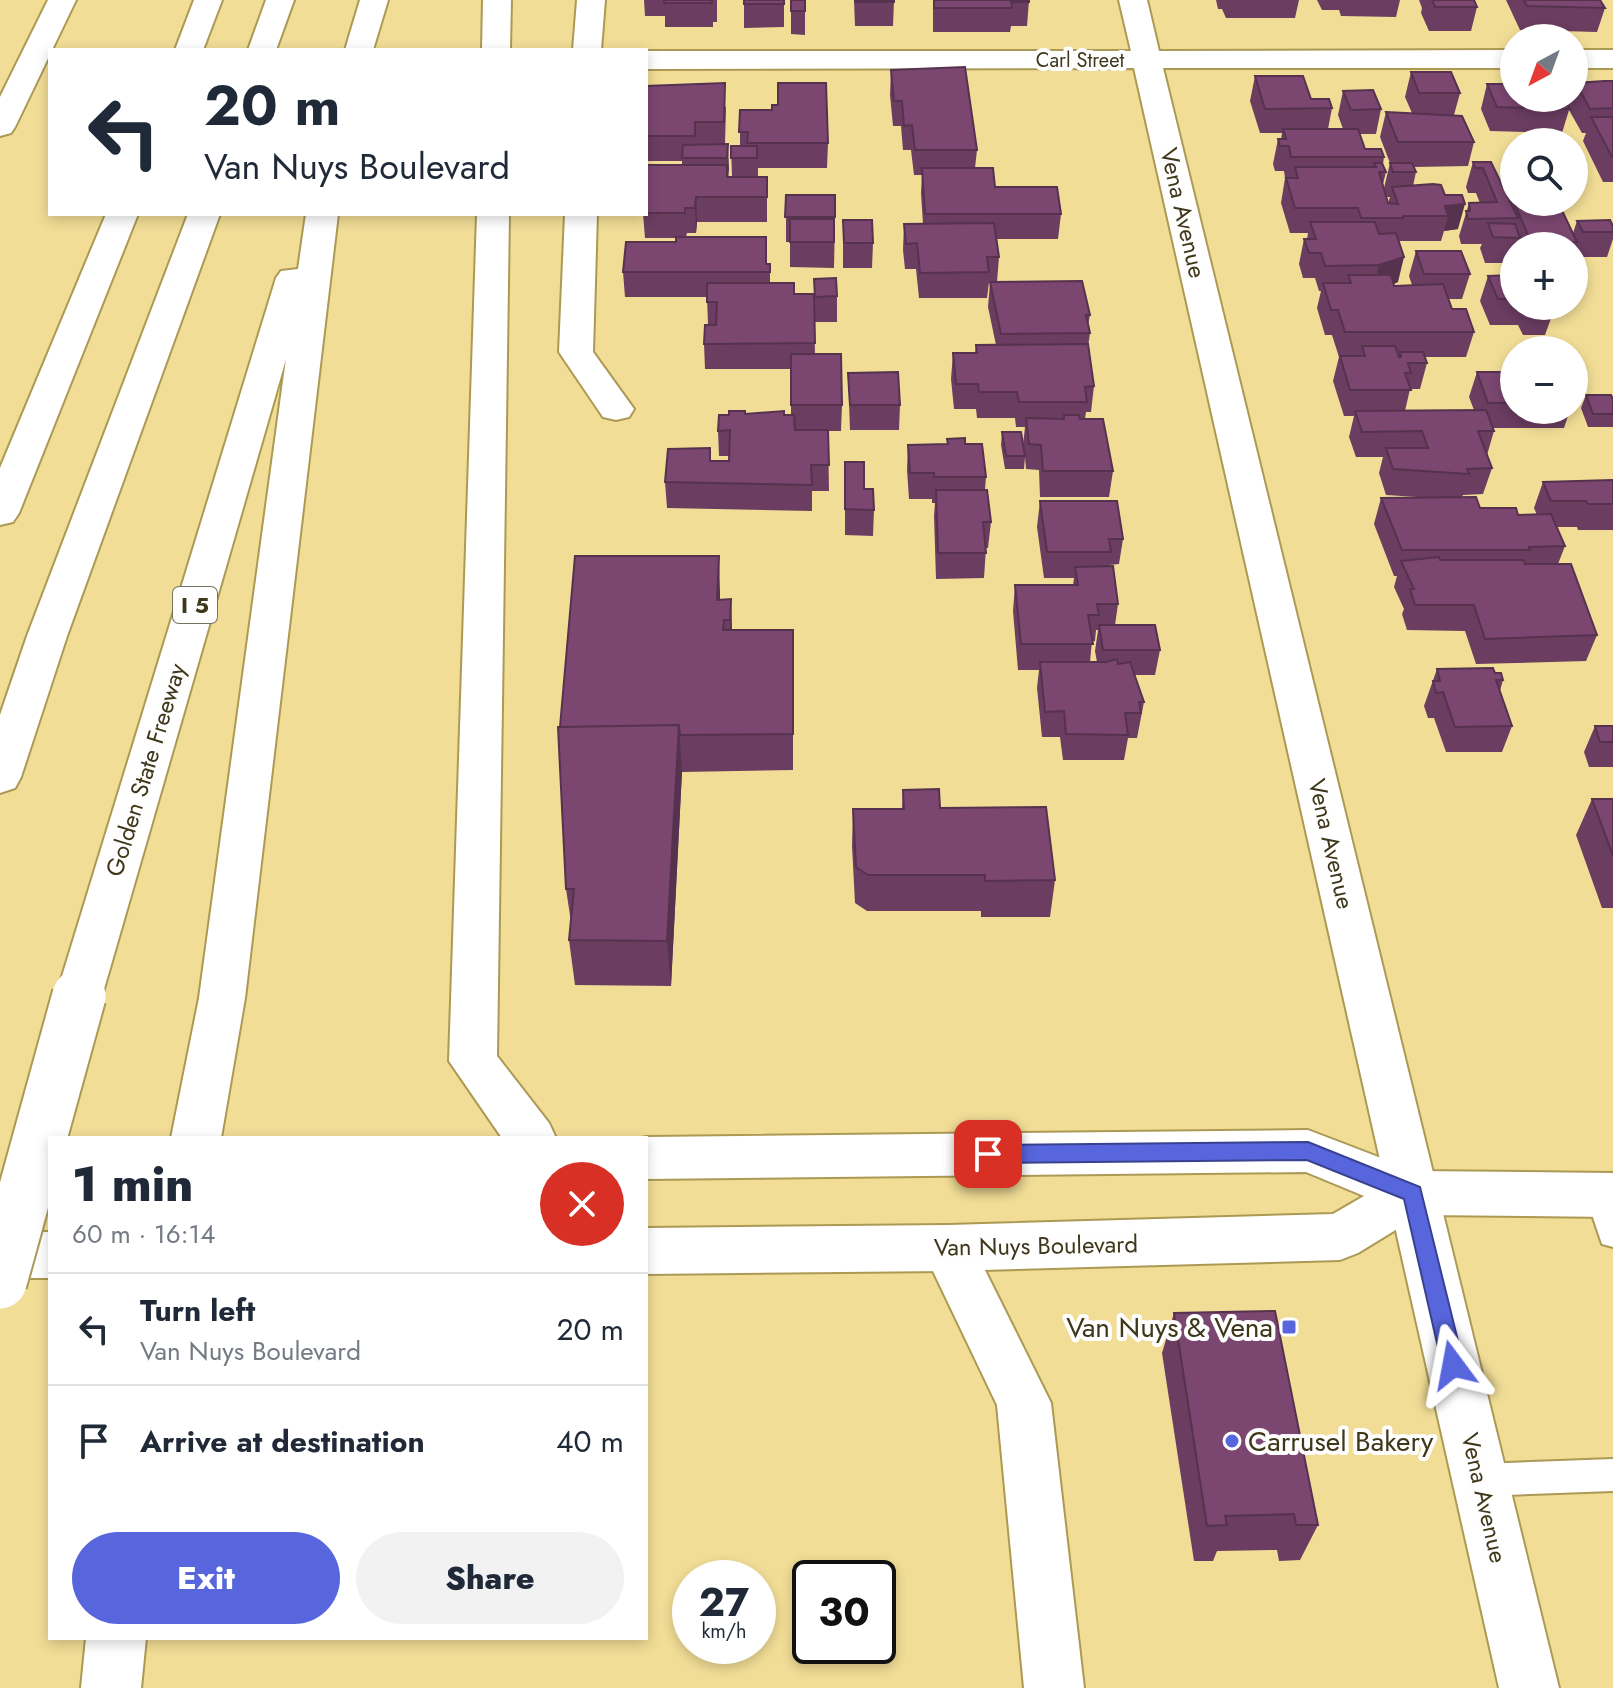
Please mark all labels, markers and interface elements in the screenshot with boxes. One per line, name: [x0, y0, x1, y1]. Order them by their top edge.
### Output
north arrow: [1500, 24, 1588, 112]
map controls: [1500, 24, 1588, 424]
street label: Carl Street: [1036, 46, 1124, 75]
text: 20 m: [204, 65, 341, 146]
icon: left: [72, 80, 176, 184]
button: search: [1500, 128, 1588, 216]
text: Van Nuys Boulevard: [204, 140, 510, 192]
street label: Vena Avenue: [1152, 144, 1215, 281]
button: +: [1500, 232, 1588, 320]
button: −: [1500, 336, 1588, 424]
road number: I 5: [173, 587, 217, 623]
street label: Golden State Freeway: [96, 659, 195, 881]
street label: Vena Avenue: [1300, 775, 1363, 912]
pin: [954, 1120, 1022, 1188]
icon: arrive: [966, 1132, 1010, 1176]
text: 1 min: [72, 1150, 193, 1219]
button: close: [540, 1162, 624, 1246]
text: 60 m · 16:14: [72, 1215, 215, 1253]
street label: Van Nuys Boulevard: [934, 1226, 1138, 1265]
text: Turn left: [140, 1289, 255, 1332]
icon: left: [72, 1307, 116, 1351]
place label: Van Nuys & Vena: [1066, 1307, 1273, 1348]
text: 20 m: [557, 1308, 624, 1351]
marker: Van Nuys & Vena: [1280, 1318, 1298, 1336]
position arrow: [1411, 1323, 1495, 1407]
text: Van Nuys Boulevard: [140, 1332, 361, 1370]
icon: arrive: [72, 1419, 116, 1463]
text: Arrive at destination: [140, 1420, 425, 1463]
text: 40 m: [556, 1420, 624, 1463]
place label: Carrusel Bakery: [1248, 1421, 1434, 1462]
street label: Vena Avenue: [1453, 1429, 1516, 1566]
marker: Carrusel Bakery: [1223, 1432, 1241, 1450]
button: Exit: [72, 1532, 340, 1624]
button: Share: [356, 1532, 624, 1624]
speed limit sign: 30: [792, 1560, 896, 1664]
text: 27: [699, 1573, 749, 1631]
text: km/h: [701, 1617, 747, 1646]

